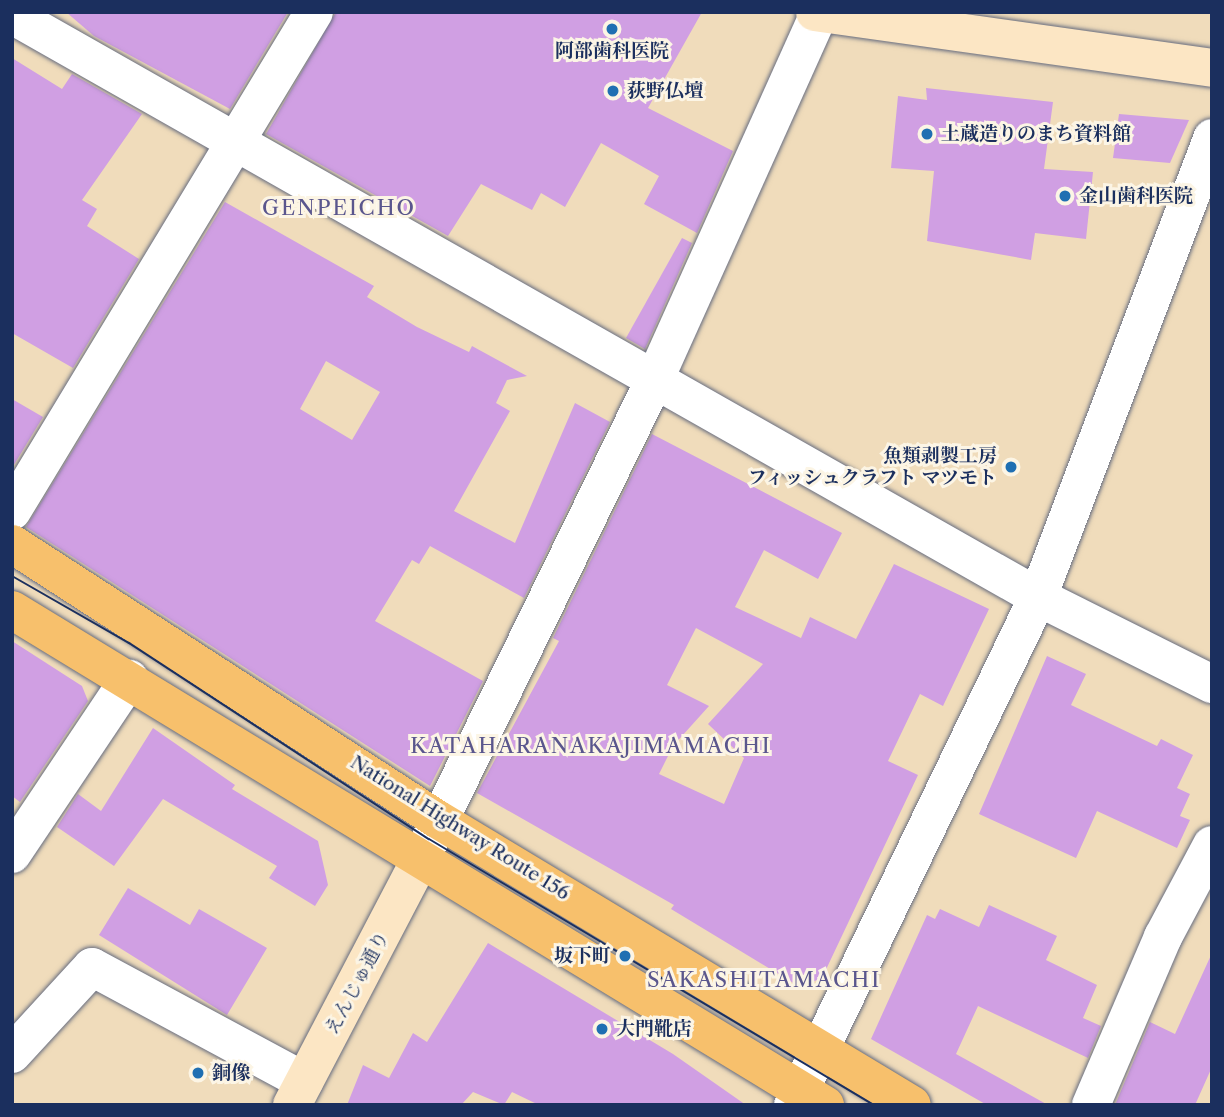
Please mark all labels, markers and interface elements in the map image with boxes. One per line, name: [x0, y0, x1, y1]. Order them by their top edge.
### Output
marker: 阿部歯科医院: [604, 21, 620, 37]
place label: 阿部歯科医院: [555, 40, 669, 62]
place label: 荻野仏壇: [627, 80, 703, 102]
marker: 荻野仏壇: [605, 83, 621, 99]
place label: 土蔵造りのまち資料館: [941, 123, 1131, 145]
marker: 土蔵造りのまち資料館: [919, 126, 935, 142]
place label: 金山歯科医院: [1079, 185, 1193, 207]
marker: 金山歯科医院: [1057, 188, 1073, 204]
district label: GENPEICHO: [263, 195, 415, 221]
place label: 魚類剥製工房 フィッシュクラフト マツモト: [745, 445, 997, 489]
marker: 魚類剥製工房 フィッシュクラフト マツモト: [1003, 459, 1019, 475]
district label: KATAHARANAKAJIMAMACHI: [413, 733, 769, 759]
street label: National Highway Route 156: [346, 751, 574, 905]
street label: えんじゅ通り: [320, 927, 394, 1039]
place label: 坂下町: [554, 945, 611, 967]
marker: 坂下町: [617, 948, 633, 964]
district label: SAKASHITAMACHI: [649, 967, 879, 993]
place label: 大門靴店: [616, 1018, 692, 1040]
marker: 大門靴店: [594, 1021, 610, 1037]
place label: 銅像: [212, 1062, 250, 1084]
marker: 銅像: [190, 1065, 206, 1081]

